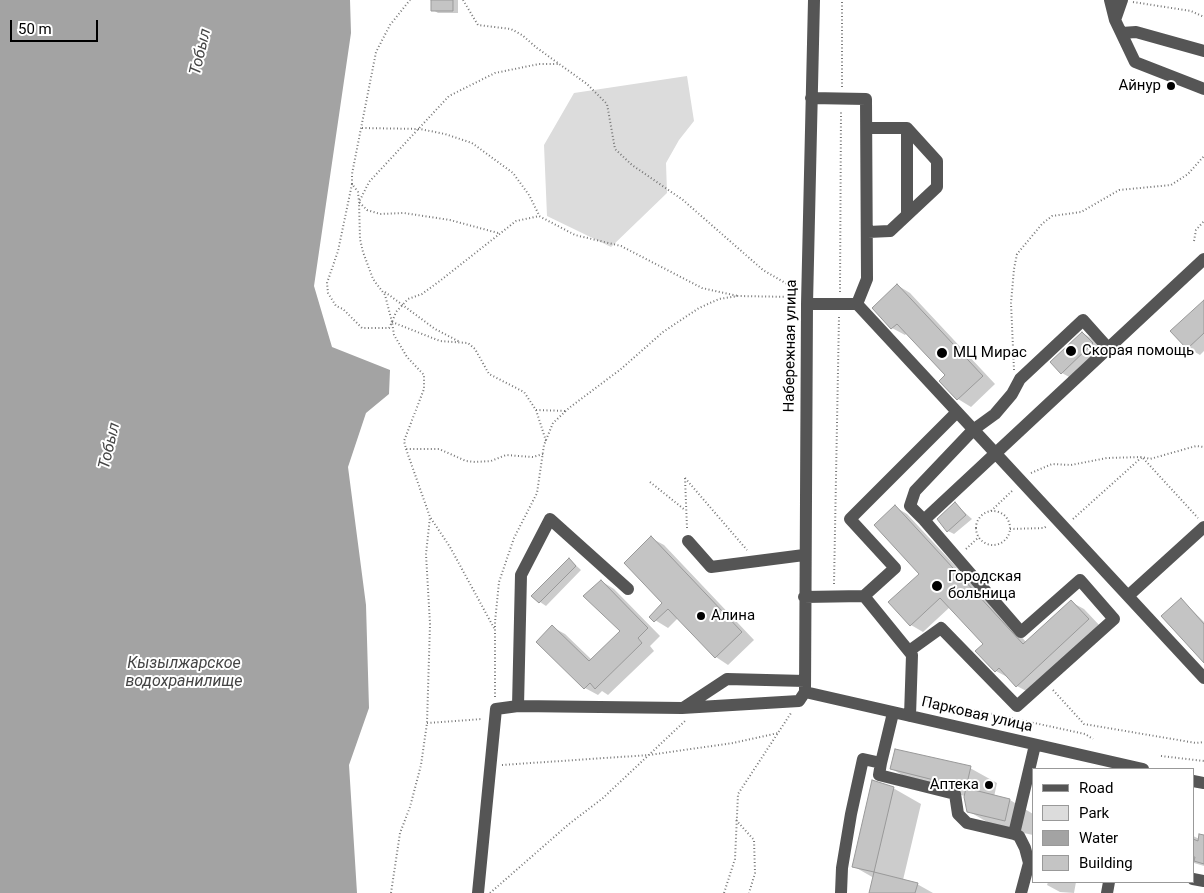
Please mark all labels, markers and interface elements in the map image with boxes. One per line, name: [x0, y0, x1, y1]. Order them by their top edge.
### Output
scale bar: [12, 10, 100, 42]
text: 50 m: [18, 20, 52, 38]
water label: Тобыл: [186, 27, 216, 77]
place label: Айнур: [1118, 77, 1161, 95]
marker: Айнур: [1165, 80, 1177, 92]
street label: Набережная улица: [781, 279, 801, 413]
place label: Скорая помощь: [1082, 342, 1194, 360]
place label: МЦ Мирас: [953, 344, 1027, 362]
marker: Скорая помощь: [1064, 344, 1078, 358]
marker: МЦ Мирас: [935, 346, 949, 360]
water label: Тобыл: [95, 421, 125, 471]
place label: Городская больница: [948, 568, 1021, 603]
marker: Городская больница: [930, 579, 944, 593]
place label: Алина: [711, 607, 755, 625]
marker: Алина: [695, 610, 707, 622]
water label: Кызылжарское водохранилище: [125, 654, 243, 692]
street label: Парковая улица: [920, 693, 1034, 737]
legend: [1032, 768, 1194, 883]
place label: Аптека: [930, 776, 979, 794]
marker: Аптека: [983, 779, 995, 791]
text: Road: [1079, 779, 1113, 797]
text: Park: [1079, 804, 1109, 822]
text: Water: [1079, 829, 1118, 847]
text: Building: [1079, 854, 1133, 872]

